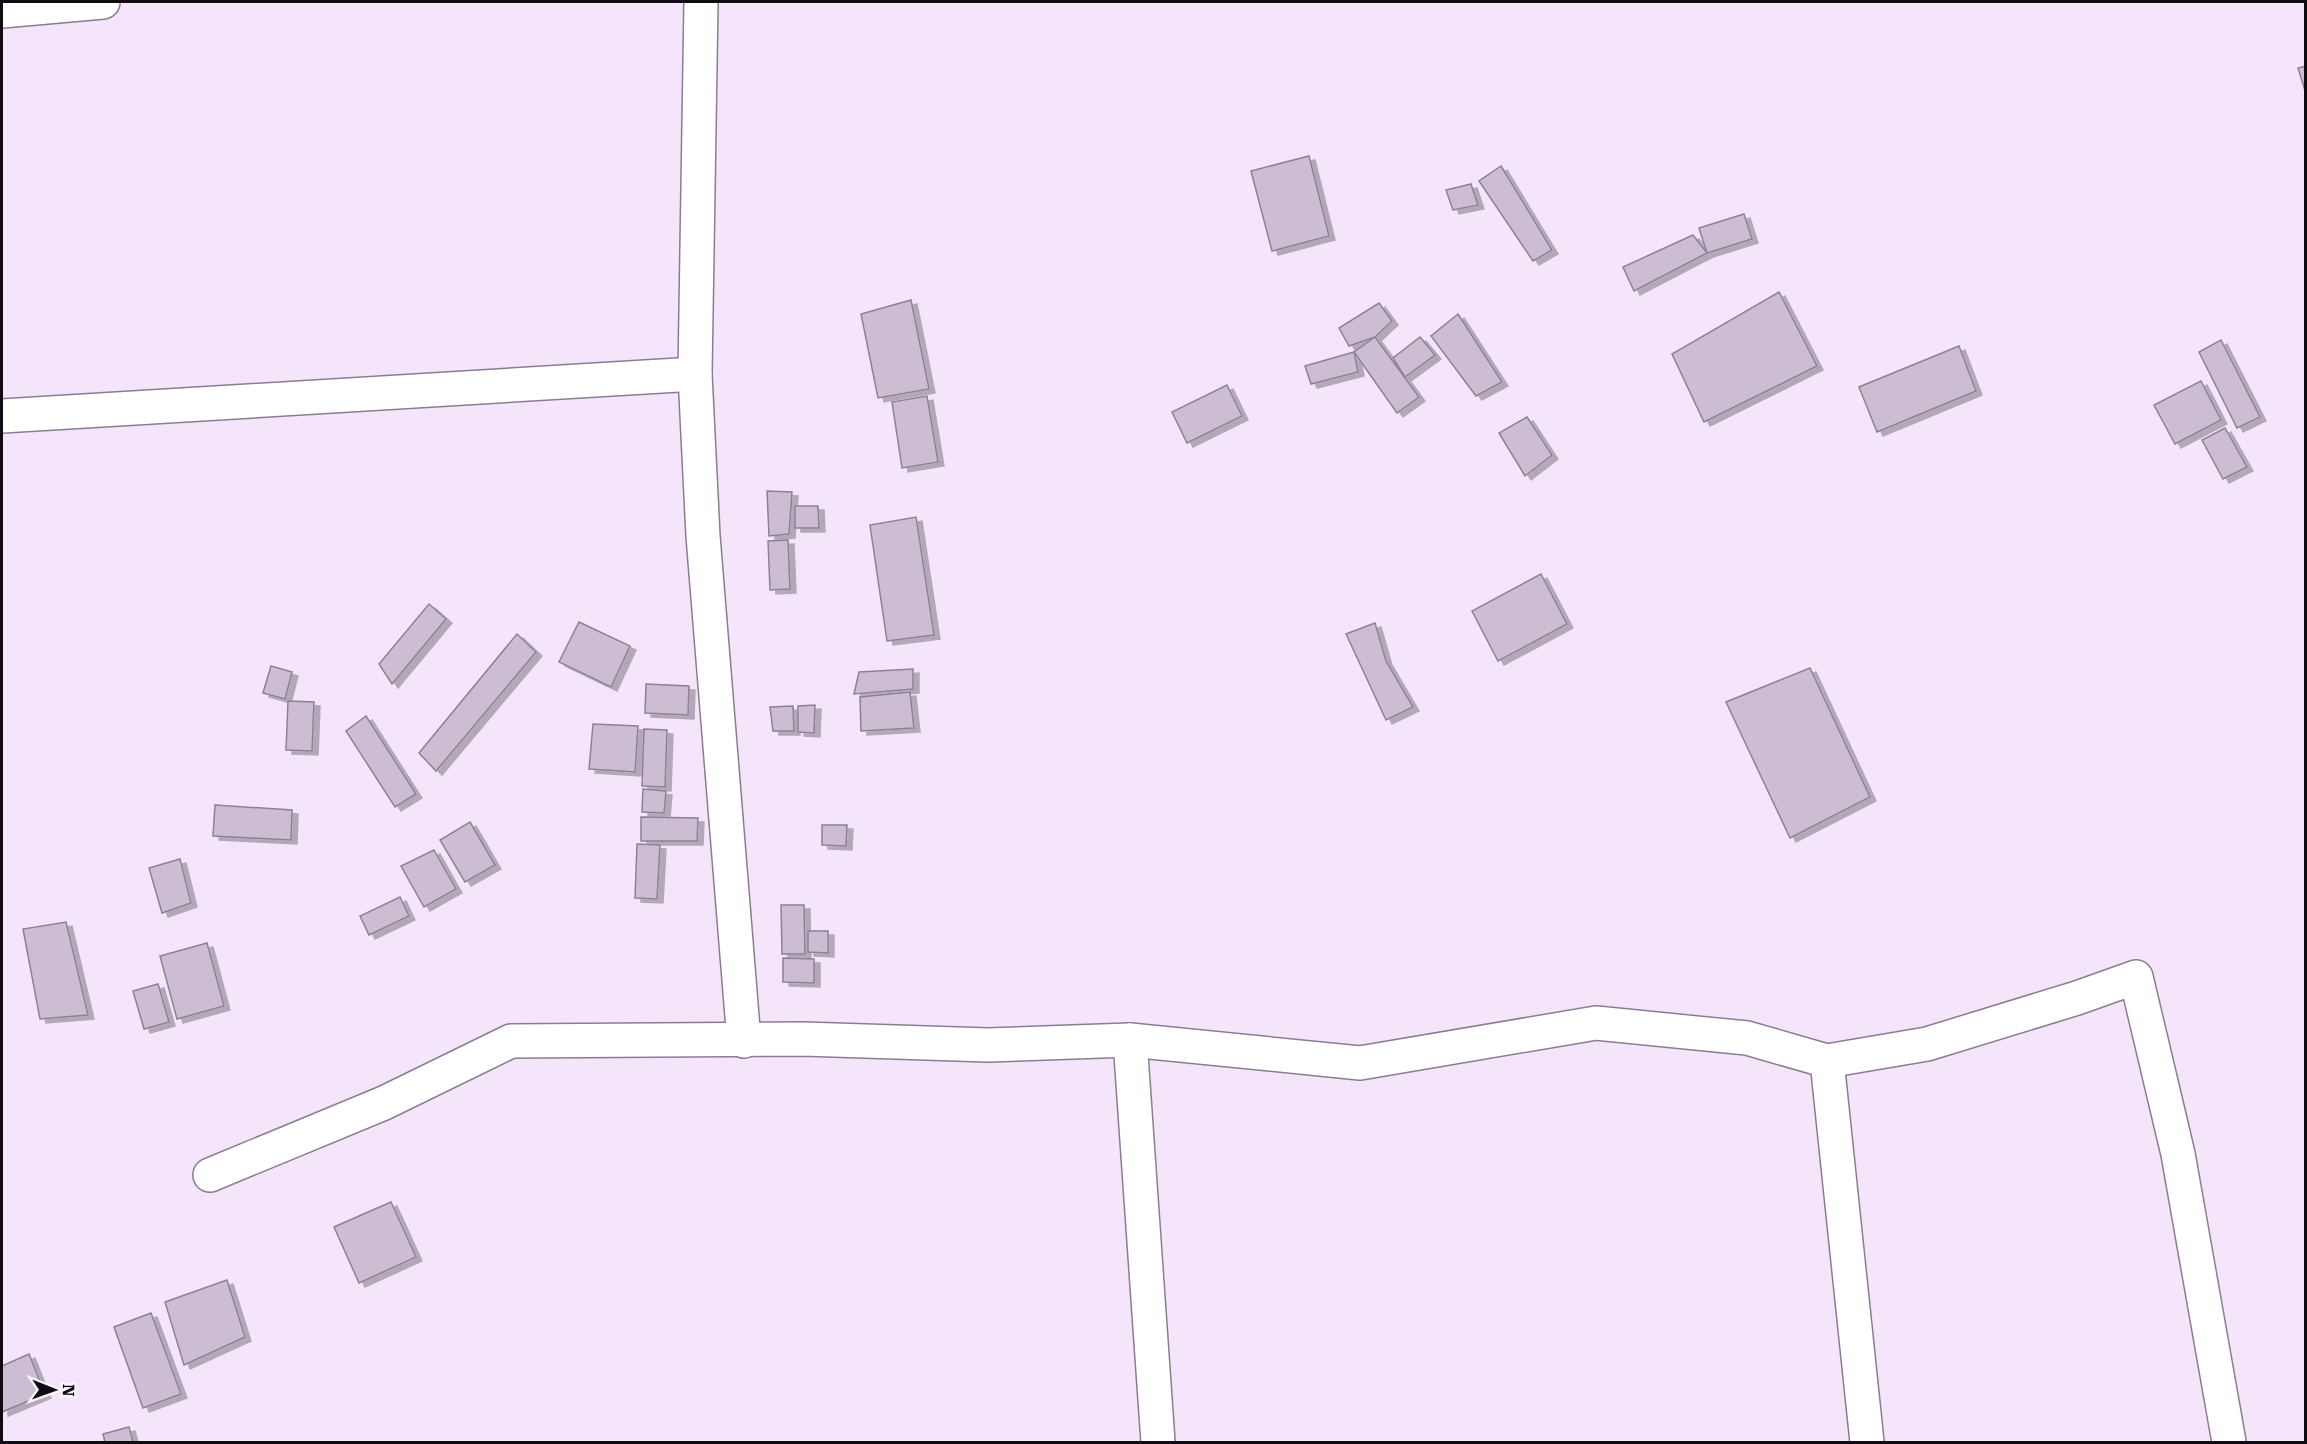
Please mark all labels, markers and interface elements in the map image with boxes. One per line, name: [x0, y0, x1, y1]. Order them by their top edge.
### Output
north arrow: [24, 1360, 84, 1420]
text: N: [59, 1384, 78, 1397]

